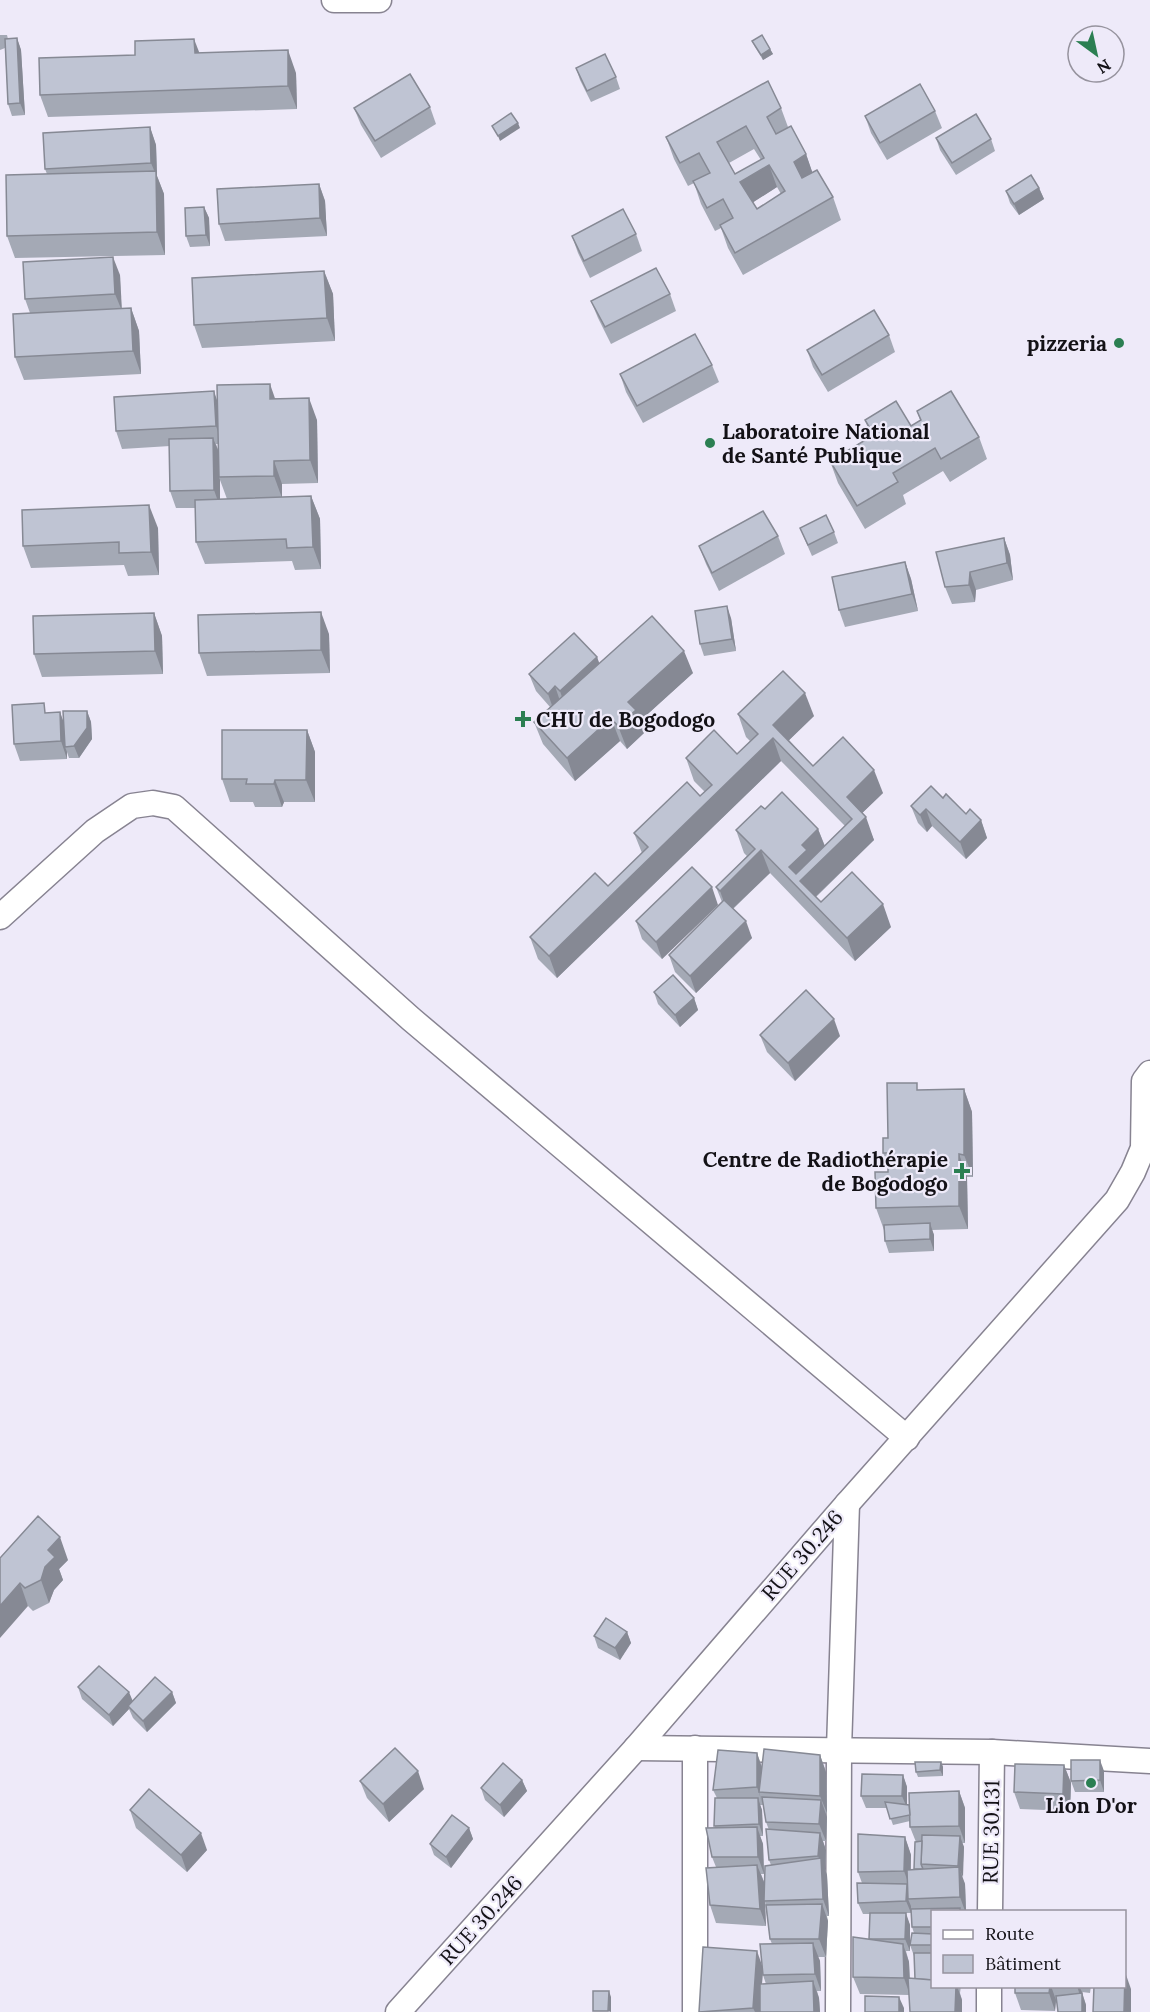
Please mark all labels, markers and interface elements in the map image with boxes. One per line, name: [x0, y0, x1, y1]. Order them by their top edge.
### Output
north arrow: [1066, 24, 1126, 84]
text: N: [1094, 55, 1115, 78]
place label: pizzeria: [1027, 330, 1107, 357]
marker: pizzeria: [1112, 336, 1126, 350]
place label: Laboratoire National de Santé Publique: [722, 418, 930, 469]
marker: Laboratoire National de Santé Publique: [703, 436, 717, 450]
place label: CHU de Bogodogo: [536, 706, 715, 733]
marker: CHU de Bogodogo: [514, 710, 532, 728]
place label: Centre de Radiothérapie de Bogodogo: [703, 1146, 948, 1197]
marker: Centre de Radiothérapie de Bogodogo: [953, 1162, 971, 1180]
street label: RUE 30.246: [755, 1504, 849, 1606]
marker: Lion D'or: [1084, 1776, 1098, 1790]
street label: RUE 30.131: [977, 1780, 1005, 1884]
place label: Lion D'or: [1045, 1792, 1137, 1819]
street label: RUE 30.246: [434, 1870, 528, 1970]
legend: [931, 1910, 1126, 1988]
text: Route: [985, 1922, 1034, 1945]
text: Bâtiment: [985, 1952, 1061, 1975]

